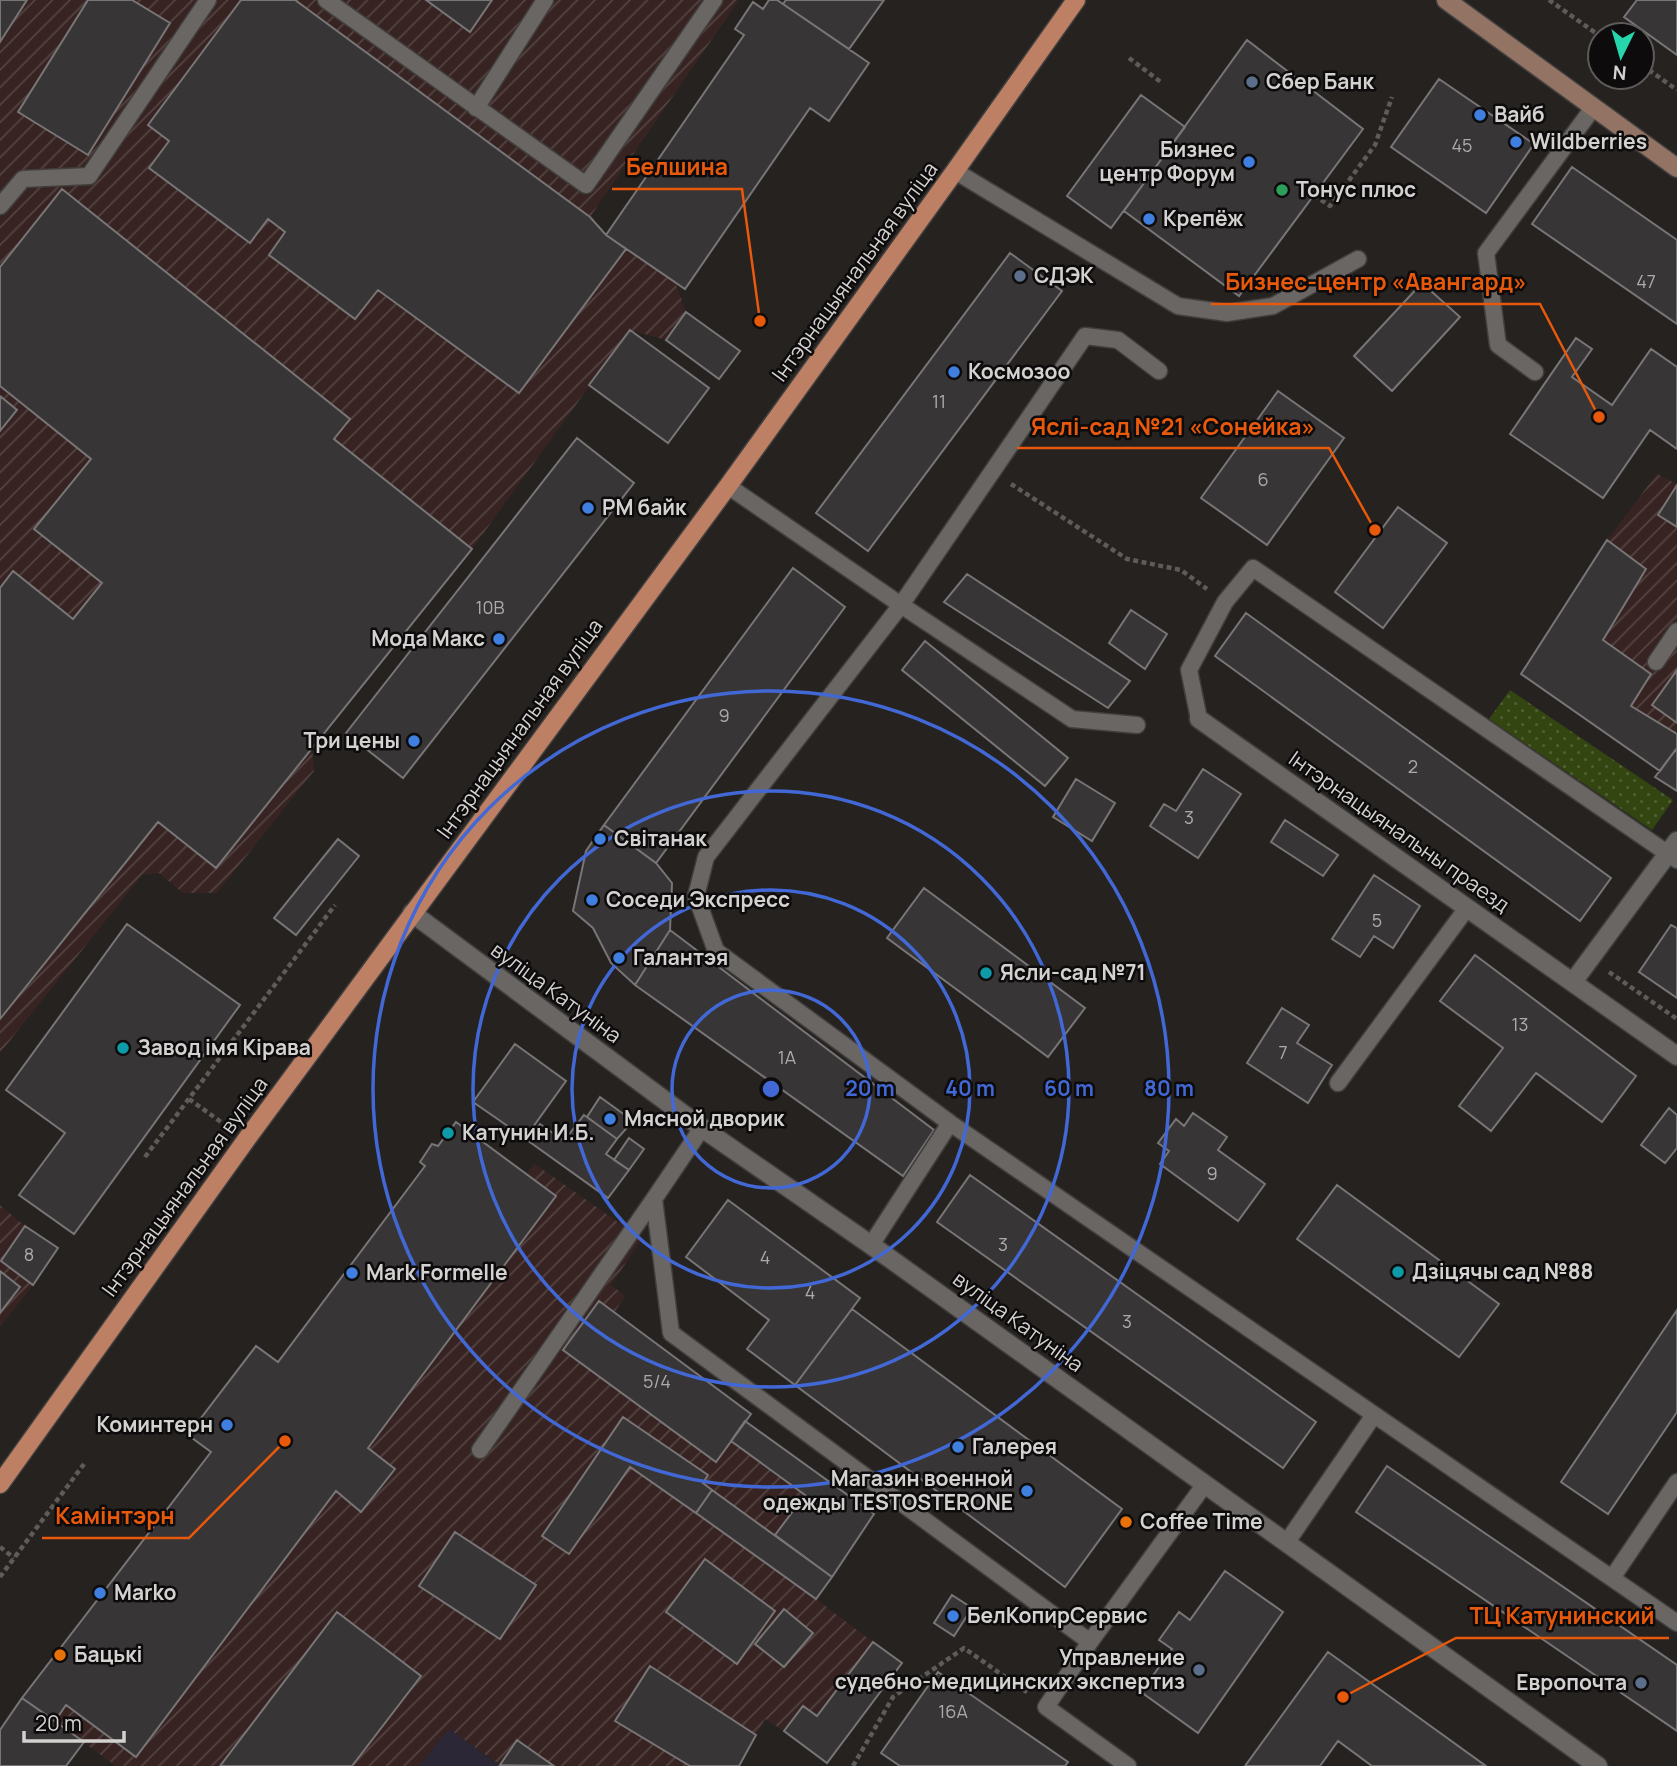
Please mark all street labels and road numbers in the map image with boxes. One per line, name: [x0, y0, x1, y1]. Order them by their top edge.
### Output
street label: Інтэрнацыянальная вуліца: [765, 156, 943, 387]
street label: Інтэрнацыянальная вуліца: [430, 613, 608, 844]
street label: Інтэрнацыянальны праезд: [1284, 744, 1515, 918]
street label: вуліца Катуніна: [486, 935, 627, 1049]
street label: Інтэрнацыянальная вуліца: [95, 1071, 273, 1302]
street label: вуліца Катуніна: [948, 1264, 1089, 1378]

